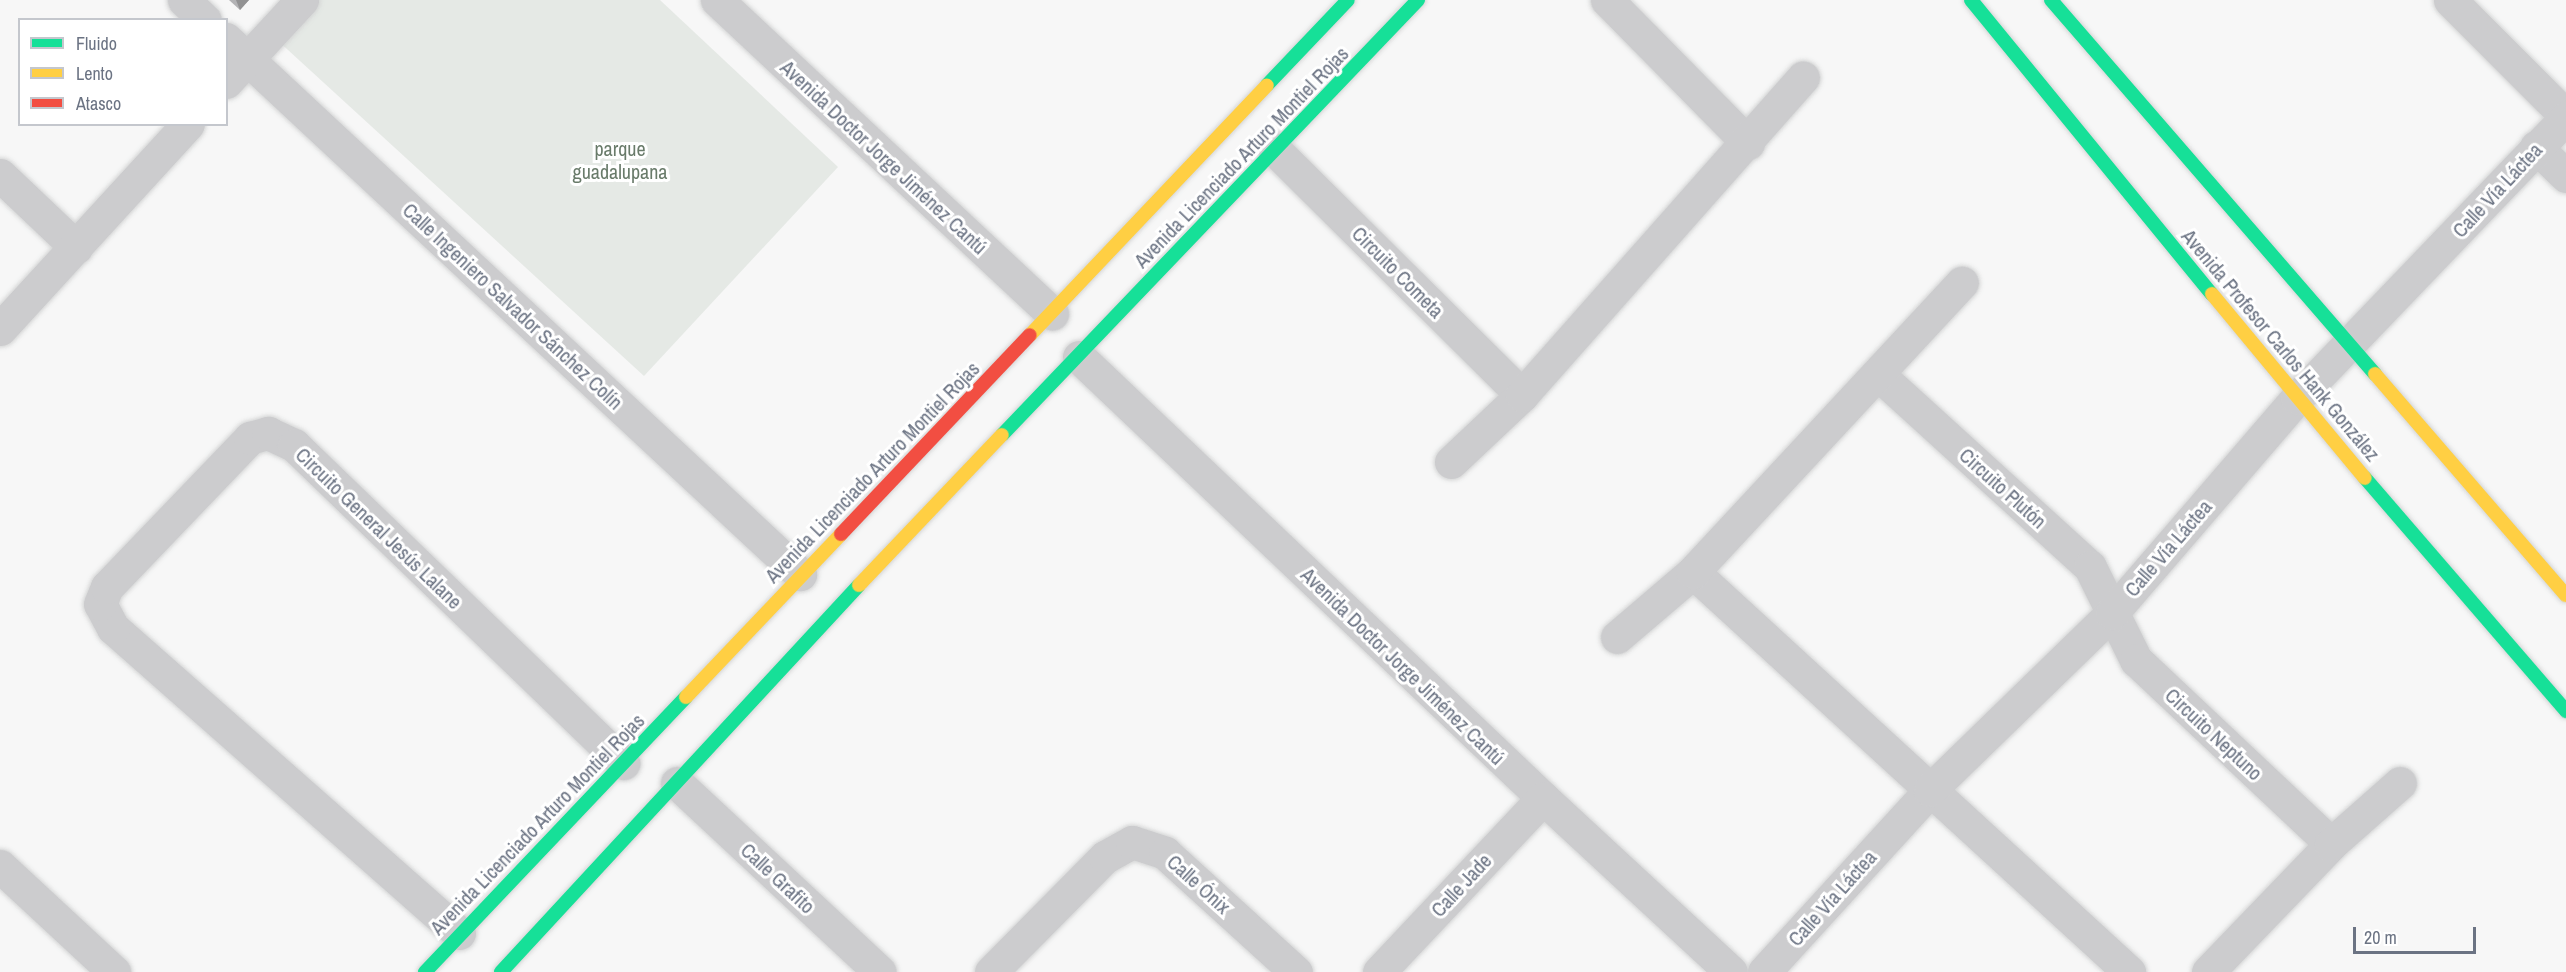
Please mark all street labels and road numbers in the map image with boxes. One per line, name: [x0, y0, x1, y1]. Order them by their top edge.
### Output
street label: Avenida Licenciado Arturo Montiel Rojas: [1129, 41, 1353, 273]
street label: Avenida Doctor Jorge Jiménez Cantú: [776, 55, 992, 259]
street label: Calle Vía Láctea: [2447, 138, 2547, 242]
street label: Calle Ingeniero Salvador Sánchez Colín: [398, 198, 628, 414]
street label: Circuito Cometa: [1347, 221, 1449, 323]
street label: Avenida Profesor Carlos Hank González: [2177, 224, 2385, 466]
street label: Avenida Licenciado Arturo Montiel Rojas: [760, 356, 984, 588]
street label: Circuito General Jesús Lalane: [291, 442, 467, 614]
street label: Circuito Plutón: [1955, 443, 2051, 533]
street label: Calle Vía Láctea: [2120, 495, 2216, 601]
street label: Avenida Doctor Jorge Jiménez Cantú: [1296, 562, 1510, 770]
street label: Circuito Neptuno: [2160, 683, 2268, 785]
street label: Avenida Licenciado Arturo Montiel Rojas: [425, 708, 649, 940]
street label: Calle Grafito: [736, 838, 820, 918]
street label: Calle Vía Láctea: [1783, 845, 1881, 951]
street label: Calle Jade: [1426, 848, 1496, 922]
street label: Calle Ónix: [1163, 849, 1235, 919]

